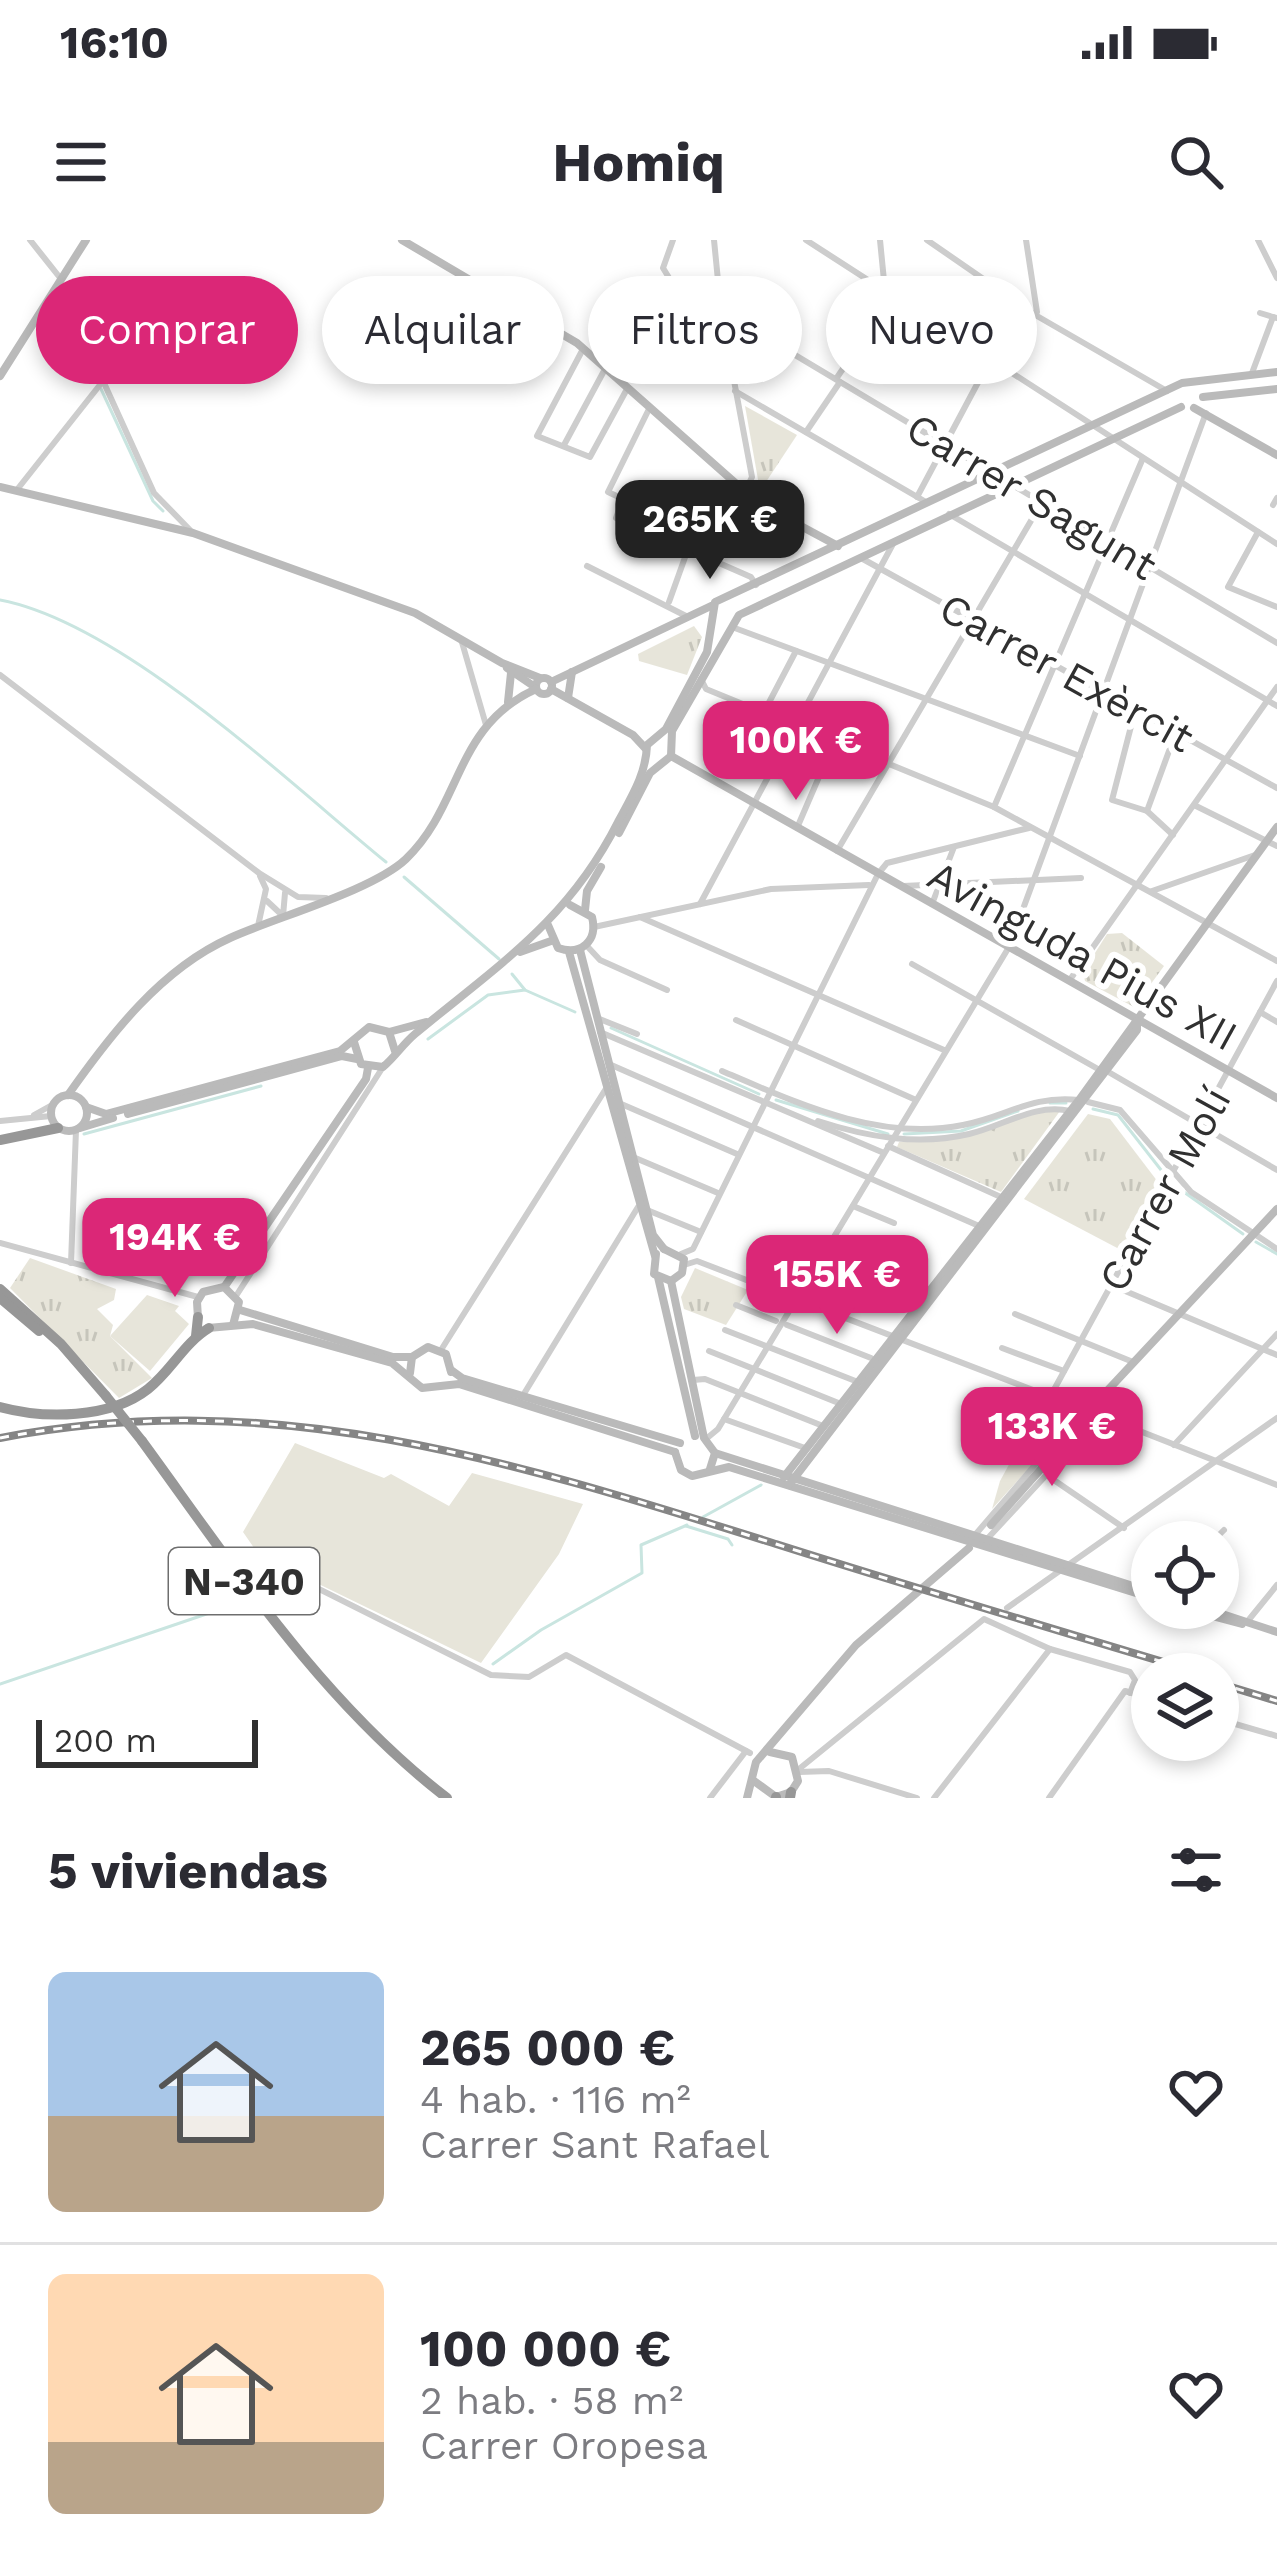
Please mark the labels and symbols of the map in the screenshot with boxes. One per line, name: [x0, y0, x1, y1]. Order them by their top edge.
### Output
street label: Carrer Sagunt: [898, 403, 1166, 590]
pin: 265K €: [612, 480, 808, 582]
street label: Carrer Exèrcit: [931, 583, 1202, 762]
pin: 100K €: [698, 701, 894, 803]
street label: Avinguda Pius XII: [920, 850, 1246, 1061]
street label: Carrer Molí: [1088, 1079, 1241, 1300]
pin: 194K €: [77, 1198, 273, 1300]
pin: 155K €: [739, 1235, 935, 1337]
pin: 133K €: [954, 1387, 1150, 1489]
road number: N-340: [169, 1548, 319, 1614]
scale bar: [36, 1714, 258, 1767]

